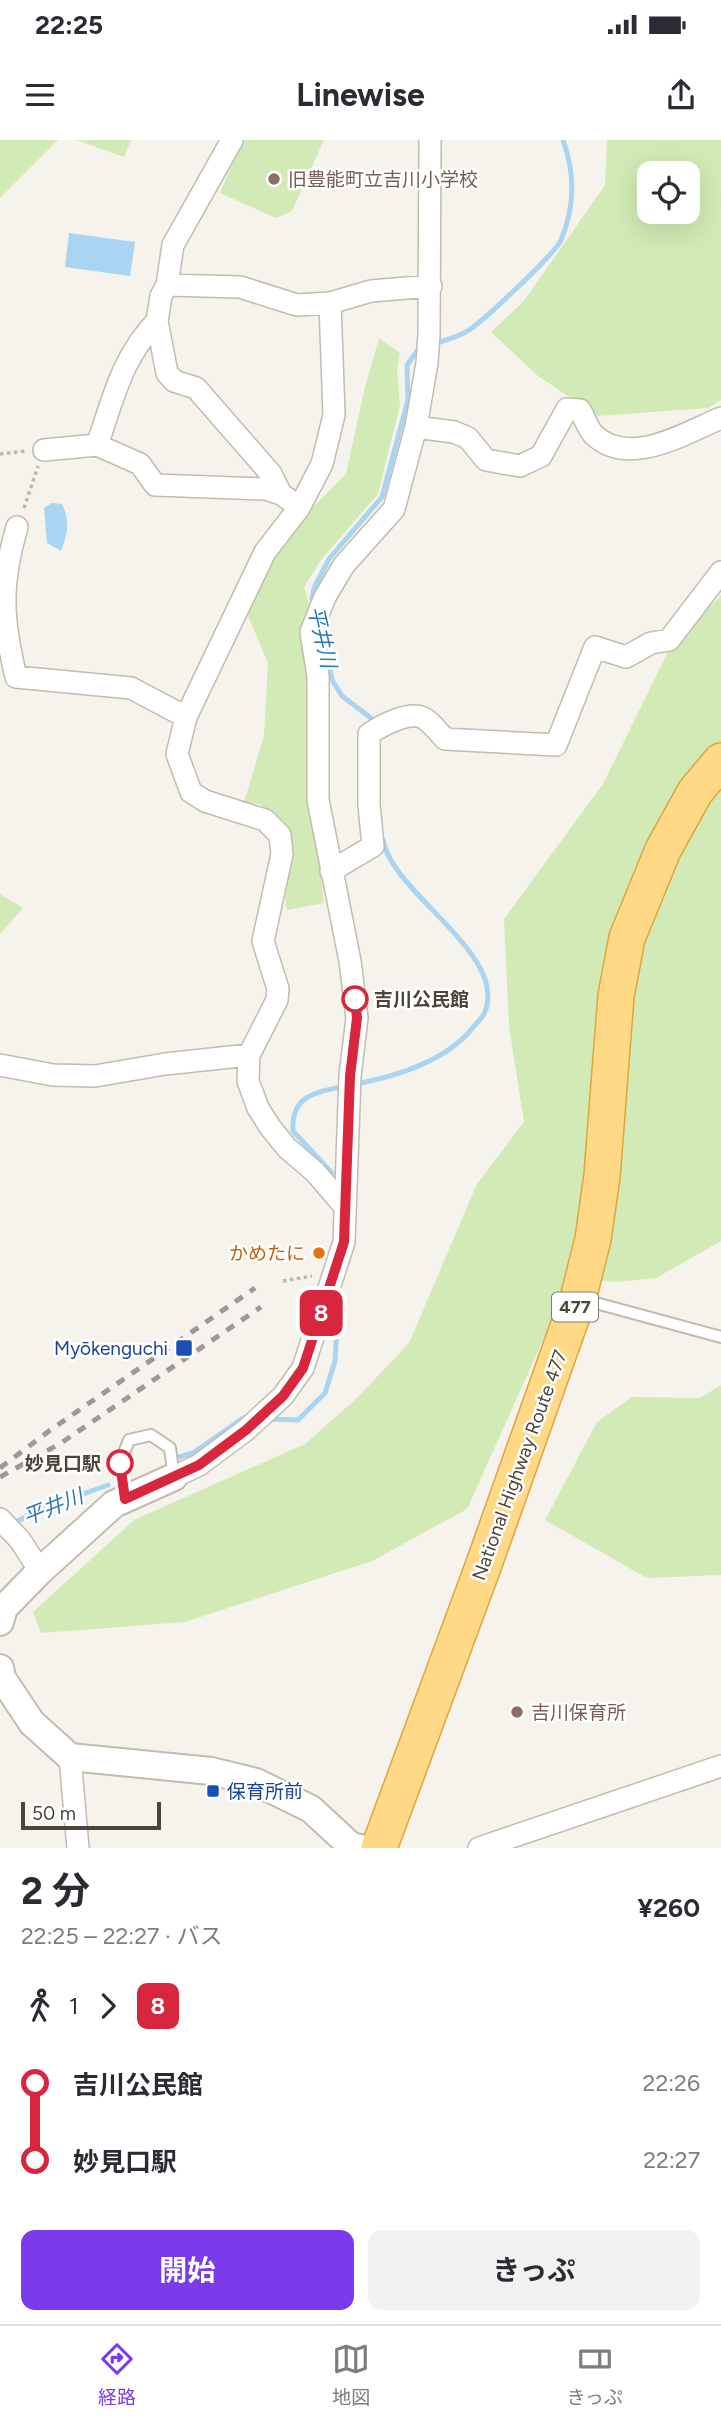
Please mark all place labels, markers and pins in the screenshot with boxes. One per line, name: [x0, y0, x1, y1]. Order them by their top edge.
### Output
place label: 旧豊能町立吉川小学校: [288, 168, 478, 191]
marker: 旧豊能町立吉川小学校: [266, 171, 282, 187]
marker: 吉川公民館: [342, 986, 368, 1012]
place label: 吉川公民館: [374, 988, 469, 1011]
place label: かめたに: [229, 1242, 305, 1265]
marker: かめたに: [311, 1245, 327, 1261]
place label: Myōkenguchi: [54, 1337, 168, 1360]
marker: Myōkenguchi: [174, 1338, 194, 1358]
marker: 妙見口駅: [107, 1450, 133, 1476]
place label: 妙見口駅: [25, 1452, 101, 1475]
place label: 吉川保育所: [531, 1701, 626, 1724]
marker: 吉川保育所: [509, 1704, 525, 1720]
place label: 保育所前: [227, 1780, 303, 1803]
marker: 保育所前: [205, 1783, 221, 1799]

